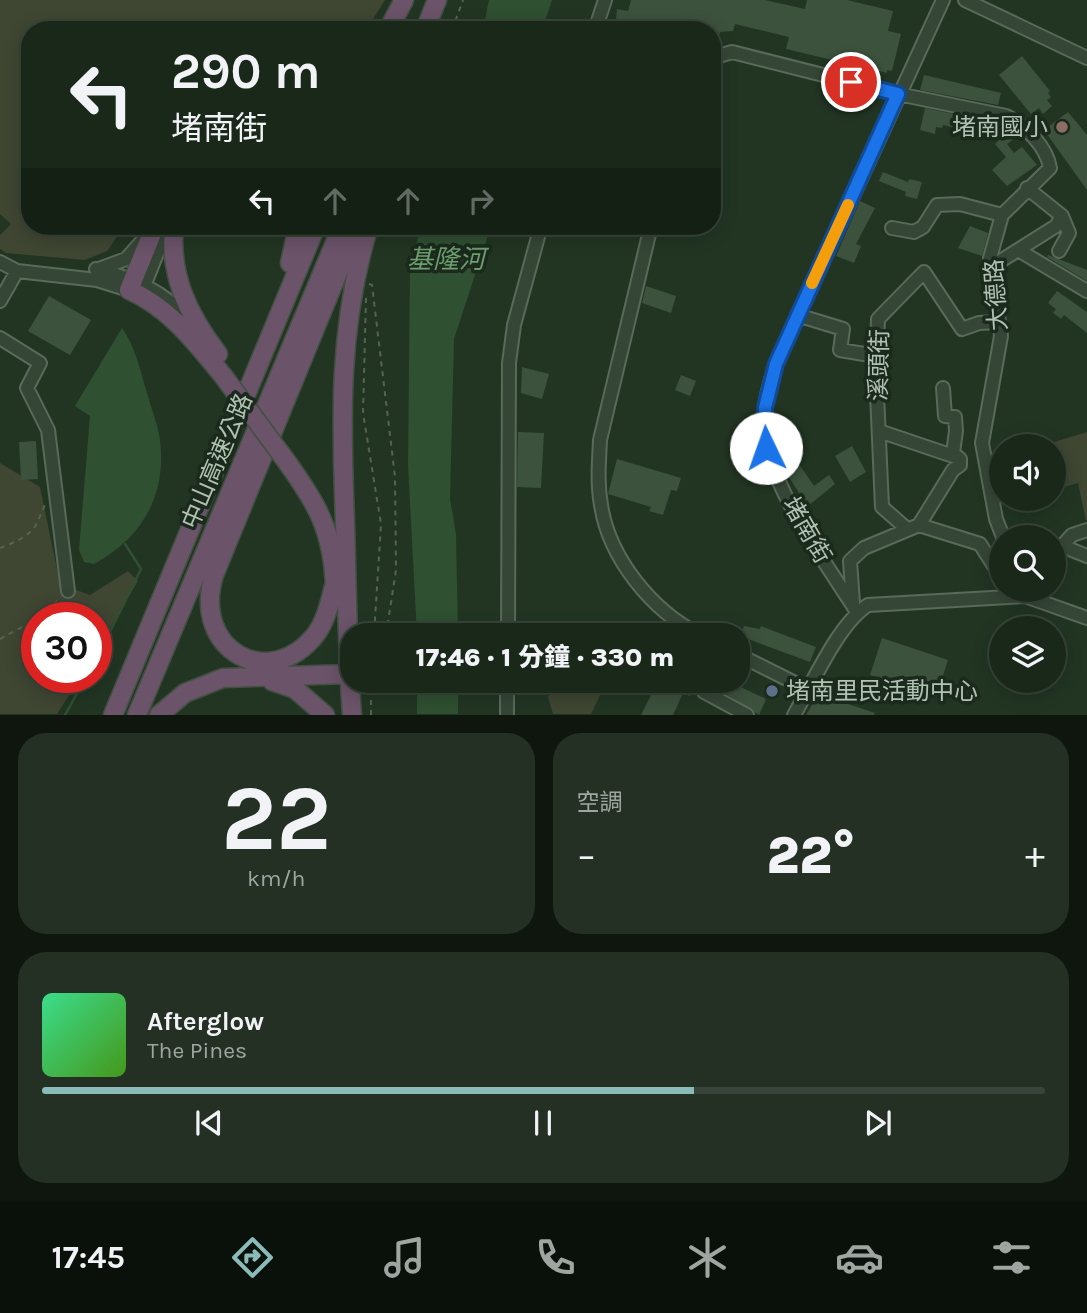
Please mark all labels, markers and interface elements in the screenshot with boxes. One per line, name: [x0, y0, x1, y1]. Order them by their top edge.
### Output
text: 290 m: [171, 43, 320, 100]
icon: left: [56, 49, 147, 140]
pin: [821, 52, 881, 112]
icon: arrive: [832, 63, 870, 101]
text: 堵南街: [171, 110, 267, 147]
place label: 堵南國小: [952, 113, 1048, 141]
marker: 堵南國小: [1054, 119, 1070, 135]
icon: left: [243, 182, 281, 220]
icon: ahead: [316, 182, 354, 220]
icon: ahead: [389, 182, 427, 220]
icon: right: [462, 182, 500, 220]
water label: 基隆河: [407, 244, 490, 275]
street label: 大德路: [980, 258, 1012, 332]
street label: 溪頭街: [864, 329, 894, 401]
street label: 中山高速公路: [176, 389, 258, 533]
position arrow: [729, 411, 803, 485]
map controls: [989, 434, 1066, 693]
button: sound: [989, 434, 1066, 511]
street label: 堵南街: [777, 492, 837, 568]
button: search: [989, 525, 1066, 602]
speed limit sign: 30: [21, 602, 112, 693]
button: layers: [989, 616, 1066, 693]
text: 17:46 · 1 分鐘 · 330 m: [416, 642, 674, 673]
place label: 堵南里民活動中心: [786, 677, 978, 705]
marker: 堵南里民活動中心: [764, 683, 780, 699]
text: 22: [221, 766, 331, 872]
text: 空調: [577, 789, 623, 816]
text: 22°: [766, 825, 855, 886]
text: −: [577, 833, 596, 878]
text: +: [1025, 833, 1045, 878]
text: km/h: [247, 865, 305, 892]
text: Afterglow: [147, 1006, 264, 1037]
text: The Pines: [147, 1037, 247, 1064]
icon: previous: [190, 1104, 228, 1142]
icon: pause: [524, 1104, 562, 1142]
icon: next: [859, 1104, 897, 1142]
icon: directions: [228, 1233, 277, 1282]
icon: music: [380, 1233, 429, 1282]
icon: phone: [531, 1233, 580, 1282]
icon: climate: [683, 1233, 732, 1282]
icon: car: [835, 1233, 884, 1282]
icon: filters: [987, 1233, 1036, 1282]
text: 17:45: [51, 1239, 125, 1276]

